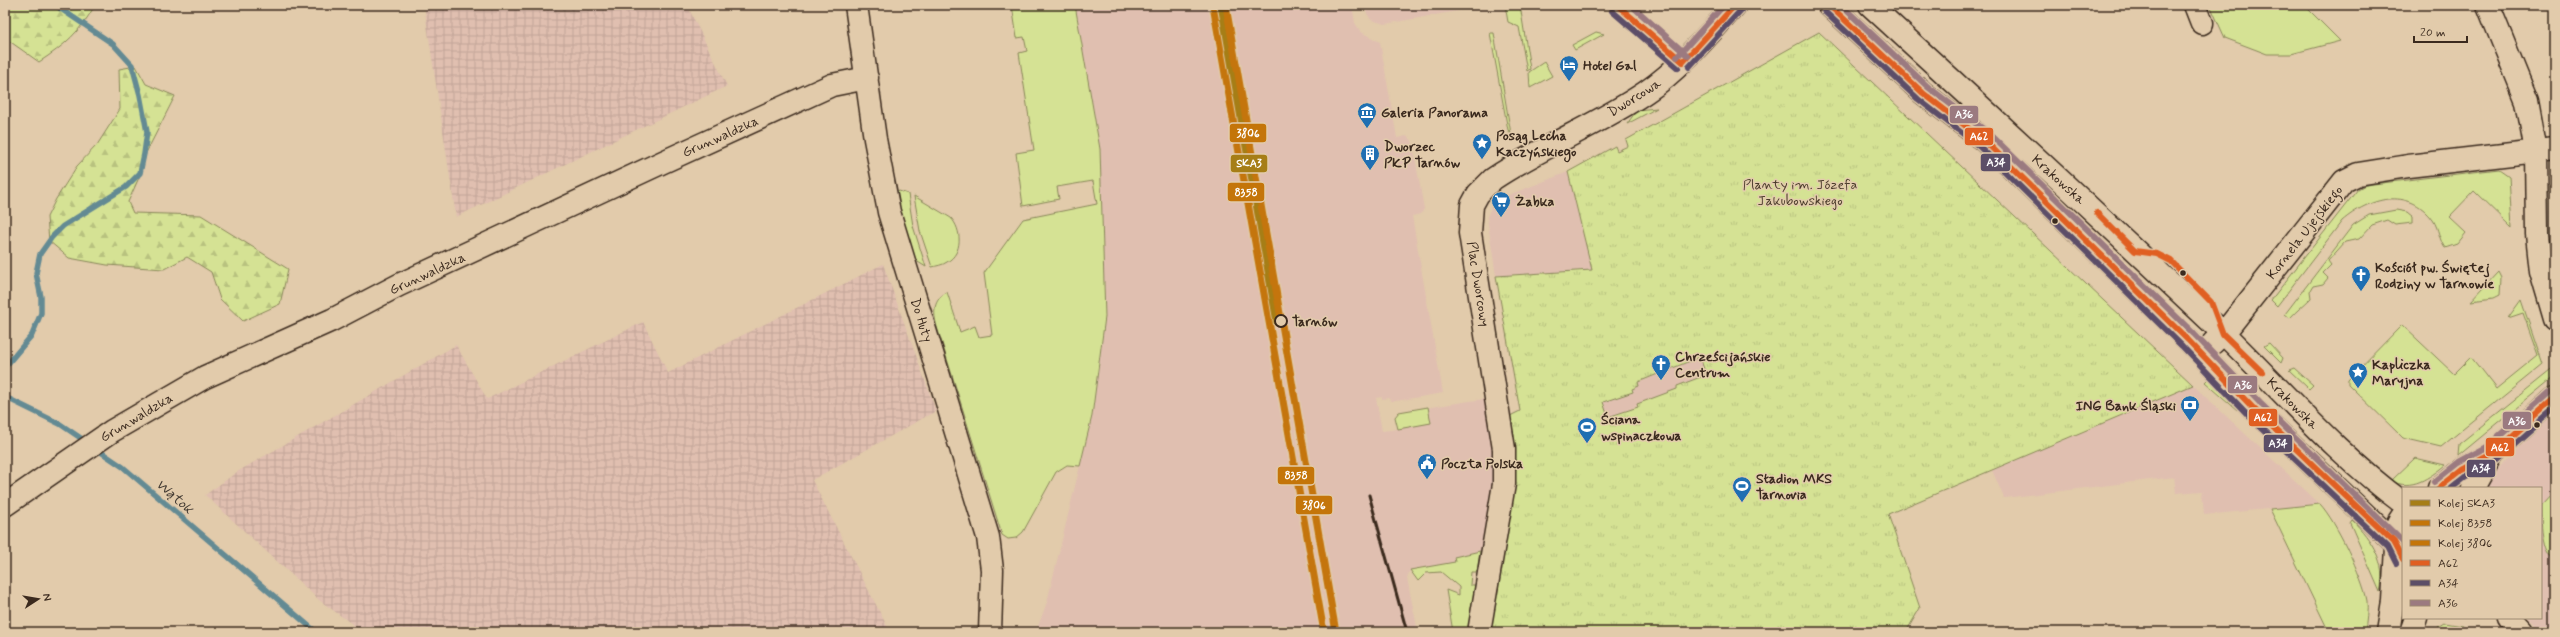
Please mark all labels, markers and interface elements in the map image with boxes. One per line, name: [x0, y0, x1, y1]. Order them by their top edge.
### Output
scale bar: [2414, 18, 2467, 44]
text: 20 m: [2420, 25, 2446, 41]
hotel icon: Hotel Gal: [1558, 54, 1580, 82]
place label: Hotel Gal: [1583, 57, 1637, 75]
street label: Dworcowa: [1604, 74, 1665, 121]
museum icon: Galeria Panorama: [1356, 101, 1378, 129]
place label: Galeria Panorama: [1381, 104, 1488, 122]
line badge: A36: [1949, 105, 1979, 124]
text: A36: [1955, 108, 1973, 122]
street label: Grunwaldzka: [679, 112, 761, 162]
line badge: 3806: [1229, 123, 1267, 143]
text: 3806: [1236, 127, 1260, 141]
place label: Posąg Lecha Kaczyńskiego: [1496, 127, 1577, 163]
line badge: A62: [1964, 127, 1994, 146]
text: A62: [1970, 130, 1989, 144]
place icon: Posąg Lecha Kaczyńskiego: [1471, 132, 1493, 160]
place label: Dworzec PKP Tarnów: [1384, 138, 1460, 172]
building icon: Dworzec PKP Tarnów: [1359, 143, 1381, 171]
street label: Krakowska: [2028, 151, 2089, 209]
line badge: A34: [1980, 153, 2011, 172]
line badge: SKA3: [1230, 154, 1268, 173]
text: A34: [1987, 156, 2006, 170]
text: SKA3: [1236, 157, 1262, 171]
park label: Planty im. Józefa Jakubowskiego: [1743, 176, 1857, 210]
line badge: 8358: [1227, 182, 1265, 202]
street label: Kornela Ujejskiego: [2262, 182, 2349, 285]
text: 8358: [1234, 186, 1258, 200]
supermarket icon: Żabka: [1490, 190, 1512, 218]
place label: Żabka: [1515, 193, 1555, 211]
unlabelled marker: [2050, 216, 2060, 226]
street label: Plac Dworcowy: [1462, 240, 1494, 328]
street label: Grunwaldzka: [387, 248, 468, 299]
place label: Kościół pw. Świętej Rodziny w Tarnowie: [2375, 259, 2494, 293]
church icon: Kościół pw. Świętej Rodziny w Tarnowie: [2350, 264, 2372, 292]
unlabelled marker: [2178, 268, 2188, 278]
street label: Do Huty: [906, 296, 936, 345]
place label: Tarnów: [1292, 313, 1338, 331]
marker: Tarnów: [1274, 314, 1288, 328]
place label: Chrześcijańskie Centrum: [1675, 348, 1771, 382]
church icon: Chrześcijańskie Centrum: [1650, 353, 1672, 381]
place label: Kapliczka Maryjna: [2372, 356, 2431, 390]
place icon: Kapliczka Maryjna: [2347, 361, 2369, 389]
street label: Krakowska: [2262, 374, 2323, 434]
line badge: A36: [2227, 375, 2258, 394]
text: A36: [2234, 379, 2252, 393]
street label: Grunwaldzka: [97, 389, 176, 447]
bank icon: ING Bank Śląski: [2179, 394, 2201, 422]
place label: ING Bank Śląski: [2076, 397, 2176, 415]
line badge: A62: [2248, 408, 2278, 427]
place label: Ściana wspinaczkowa: [1601, 411, 1682, 445]
text: A62: [2254, 411, 2273, 425]
line badge: A36: [2502, 411, 2532, 430]
text: A36: [2508, 415, 2526, 429]
sports icon: Ściana wspinaczkowa: [1576, 416, 1598, 444]
unlabelled marker: [2532, 420, 2542, 430]
line badge: A34: [2263, 434, 2293, 453]
text: A34: [2269, 437, 2288, 451]
line badge: A62: [2485, 437, 2515, 457]
text: A62: [2491, 441, 2510, 455]
public building icon: Poczta Polska: [1416, 452, 1438, 480]
place label: Poczta Polska: [1441, 455, 1523, 473]
line badge: A34: [2466, 459, 2496, 478]
text: A34: [2472, 462, 2491, 476]
line badge: 8358: [1277, 466, 1315, 485]
text: 8358: [1284, 469, 1308, 483]
place label: Stadion MKS Tarnovia: [1756, 470, 1832, 504]
water label: Wątok: [151, 475, 198, 519]
sports icon: Stadion MKS Tarnovia: [1731, 475, 1753, 503]
legend: [2402, 487, 2542, 619]
line badge: 3806: [1295, 495, 1333, 515]
text: Kolej SKA3: [2438, 496, 2495, 512]
text: 3806: [1302, 499, 1326, 513]
text: Kolej 8358: [2438, 516, 2492, 532]
text: Kolej 3806: [2438, 536, 2492, 552]
text: A62: [2438, 556, 2458, 572]
text: A34: [2438, 576, 2459, 592]
north arrow: [18, 579, 58, 619]
text: N: [39, 592, 54, 602]
text: A36: [2438, 596, 2458, 612]

